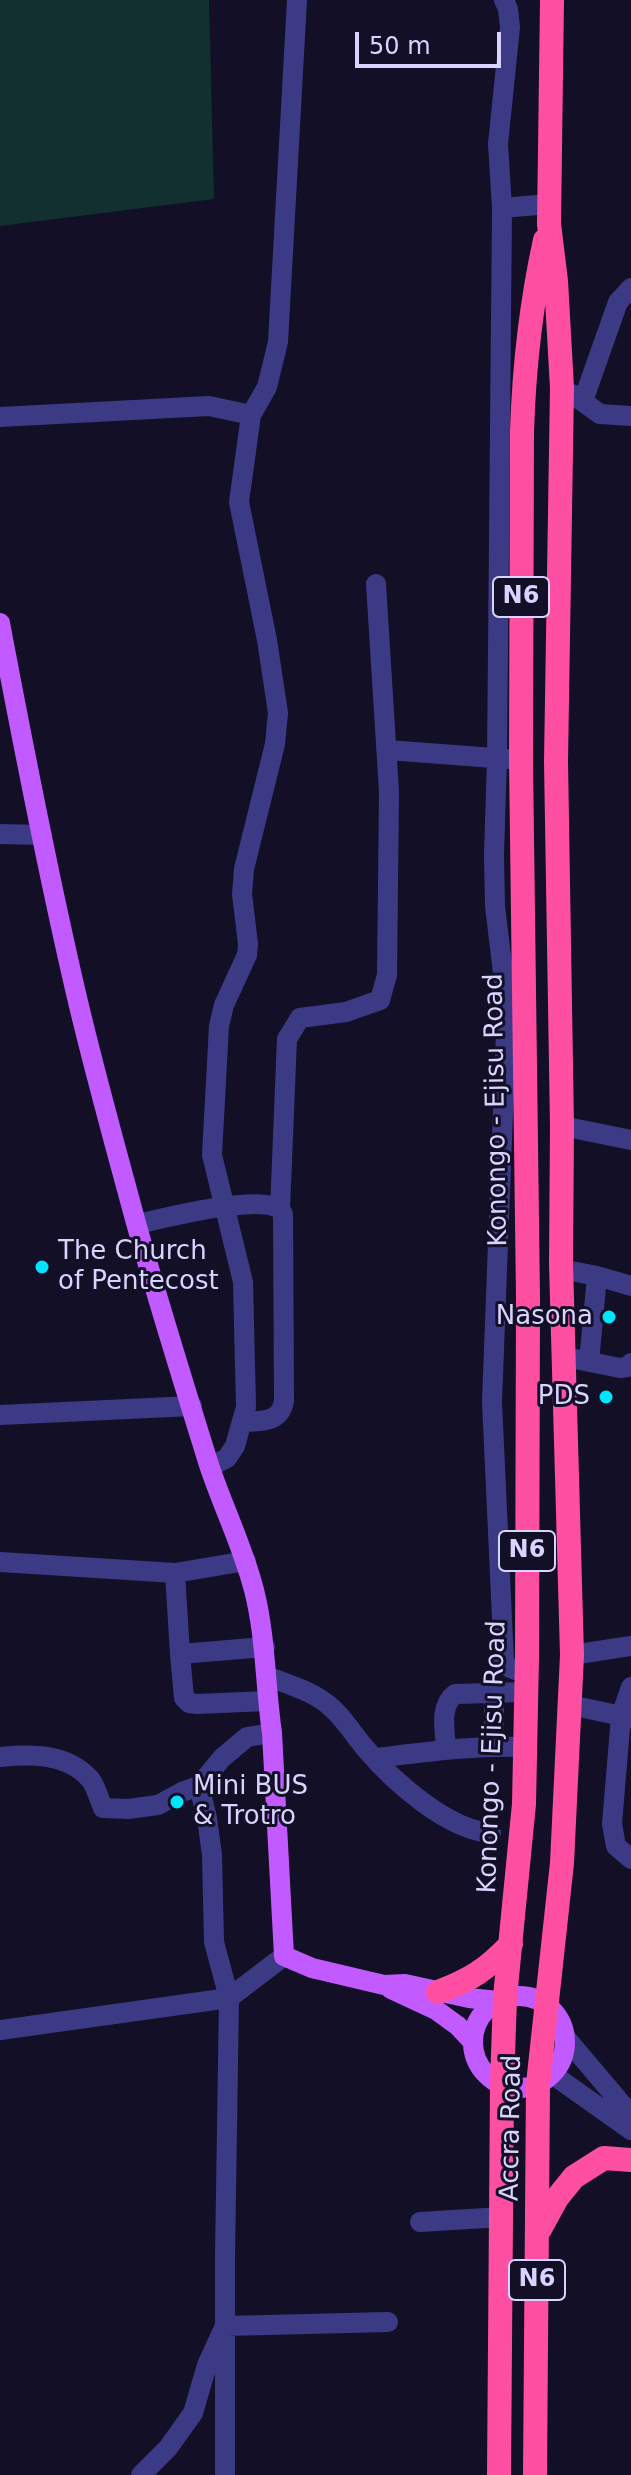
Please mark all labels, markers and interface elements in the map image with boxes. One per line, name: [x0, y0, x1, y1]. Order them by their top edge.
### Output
scale bar: [359, 16, 505, 66]
text: 50 m: [369, 32, 431, 60]
road number: N6: [493, 577, 549, 617]
street label: Konongo - Ejisu Road: [479, 973, 515, 1247]
place label: The Church of Pentecost: [58, 1236, 219, 1298]
marker: The Church of Pentecost: [33, 1258, 51, 1276]
place label: Nasona: [496, 1301, 593, 1333]
marker: Nasona: [600, 1308, 618, 1326]
place label: PDS: [538, 1381, 590, 1413]
marker: PDS: [597, 1388, 615, 1406]
road number: N6: [499, 1531, 555, 1571]
street label: Konongo - Ejisu Road: [473, 1620, 513, 1894]
place label: Mini BUS & Trotro: [193, 1771, 308, 1832]
marker: Mini BUS & Trotro: [168, 1793, 186, 1811]
street label: Accra Road: [495, 2055, 529, 2201]
road number: N6: [509, 2260, 565, 2300]

